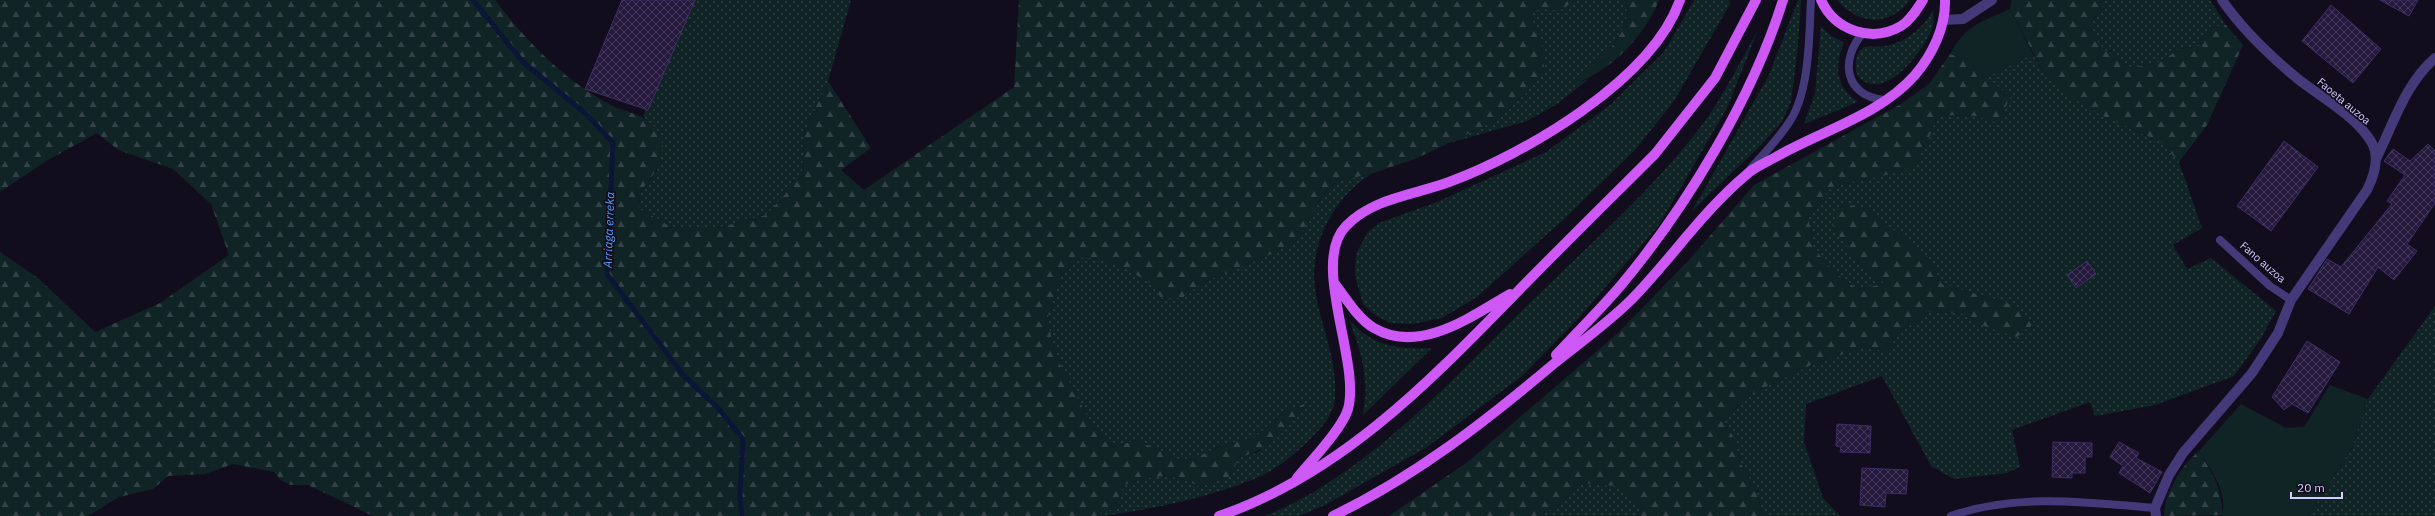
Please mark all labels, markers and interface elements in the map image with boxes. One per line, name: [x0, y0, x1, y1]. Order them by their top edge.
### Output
street label: Faoeta auzoa: [2315, 75, 2374, 127]
water label: Arriaga erreka: [600, 192, 617, 269]
street label: Fano auzoa: [2237, 238, 2289, 286]
scale bar: [2291, 474, 2342, 500]
text: 20 m: [2297, 480, 2325, 495]

